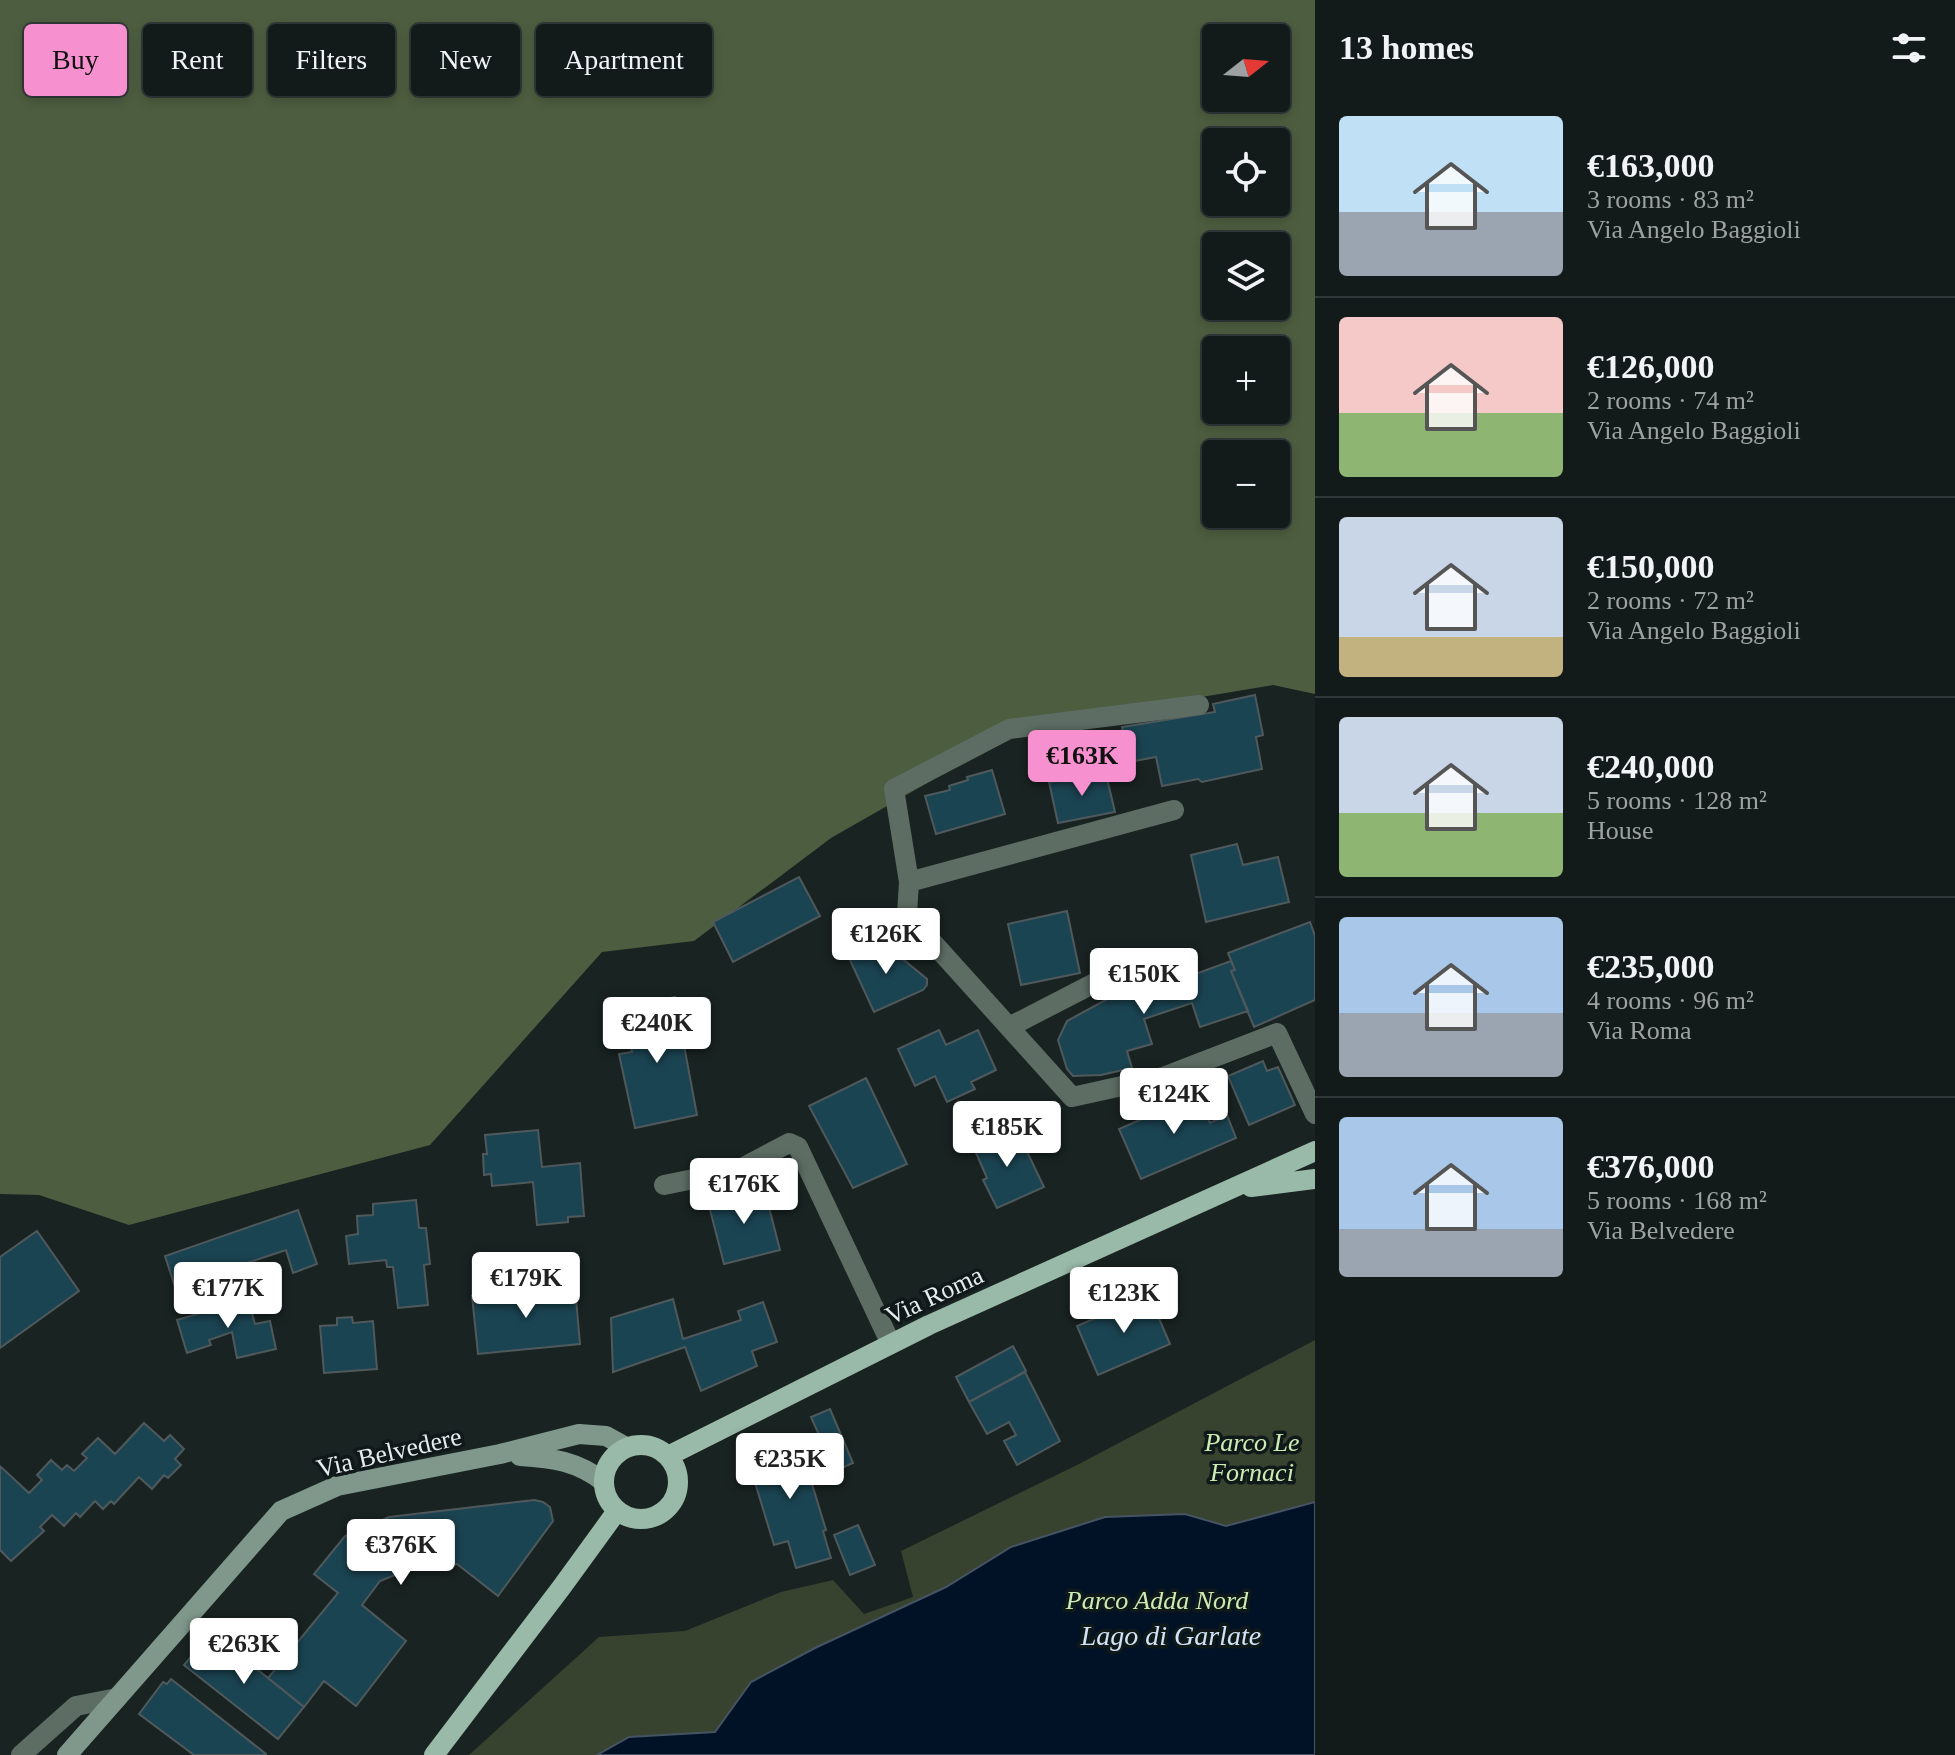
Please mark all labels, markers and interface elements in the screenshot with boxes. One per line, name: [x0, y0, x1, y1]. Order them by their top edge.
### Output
chip: Buy: [24, 24, 127, 96]
chip: Rent: [143, 24, 252, 96]
chip: Filters: [268, 24, 395, 96]
chip: New: [411, 24, 520, 96]
chip: Apartment: [536, 24, 712, 96]
north arrow: [1202, 24, 1290, 112]
map controls: [1202, 24, 1290, 528]
icon: filters: [1887, 26, 1931, 70]
text: 13 homes: [1339, 29, 1474, 66]
button: locate: [1202, 128, 1290, 216]
text: €163,000: [1587, 147, 1715, 184]
icon: home: [1403, 148, 1499, 244]
text: 3 rooms · 83 m²: [1587, 185, 1754, 214]
text: Via Angelo Baggioli: [1587, 215, 1801, 244]
button: layers: [1202, 232, 1290, 320]
button: +: [1202, 336, 1290, 424]
text: €126,000: [1587, 348, 1715, 385]
icon: home: [1403, 349, 1499, 445]
text: 2 rooms · 74 m²: [1587, 386, 1754, 415]
text: Via Angelo Baggioli: [1587, 416, 1801, 445]
button: −: [1202, 440, 1290, 528]
text: €150,000: [1587, 548, 1715, 585]
icon: home: [1403, 549, 1499, 645]
text: 2 rooms · 72 m²: [1587, 586, 1754, 615]
text: Via Angelo Baggioli: [1587, 616, 1801, 645]
pin: €163K: [1026, 730, 1138, 798]
text: €163K: [1046, 741, 1118, 770]
text: €240,000: [1587, 748, 1715, 785]
icon: home: [1403, 749, 1499, 845]
text: 5 rooms · 128 m²: [1587, 786, 1767, 815]
text: House: [1587, 816, 1653, 845]
pin: €126K: [830, 908, 942, 976]
text: €126K: [850, 919, 922, 948]
pin: €150K: [1088, 948, 1200, 1016]
text: €235,000: [1587, 948, 1715, 985]
icon: home: [1403, 949, 1499, 1045]
text: €150K: [1108, 959, 1180, 988]
text: 4 rooms · 96 m²: [1587, 986, 1754, 1015]
pin: €240K: [601, 997, 713, 1065]
text: €240K: [621, 1008, 693, 1037]
text: Via Roma: [1587, 1016, 1692, 1045]
pin: €124K: [1118, 1068, 1230, 1136]
text: €124K: [1138, 1079, 1210, 1108]
pin: €185K: [951, 1101, 1063, 1169]
text: €185K: [971, 1112, 1043, 1141]
text: €376,000: [1587, 1148, 1715, 1185]
icon: home: [1403, 1149, 1499, 1245]
pin: €176K: [688, 1158, 800, 1226]
text: €176K: [708, 1169, 780, 1198]
text: 5 rooms · 168 m²: [1587, 1186, 1767, 1215]
text: Via Belvedere: [1587, 1216, 1735, 1245]
pin: €179K: [470, 1252, 582, 1320]
street label: Via Roma: [881, 1260, 988, 1331]
pin: €177K: [172, 1262, 284, 1330]
text: €179K: [490, 1263, 562, 1292]
pin: €123K: [1068, 1267, 1180, 1335]
text: €177K: [192, 1273, 264, 1302]
text: €123K: [1088, 1278, 1160, 1307]
street label: Via Belvedere: [314, 1422, 464, 1483]
park label: Parco Le Fornaci: [1203, 1428, 1300, 1487]
pin: €235K: [734, 1433, 846, 1501]
text: €235K: [754, 1444, 826, 1473]
pin: €376K: [345, 1519, 457, 1587]
text: €376K: [365, 1530, 437, 1559]
park label: Parco Adda Nord: [1065, 1586, 1249, 1615]
pin: €263K: [188, 1618, 300, 1686]
water label: Lago di Garlate: [1080, 1620, 1261, 1651]
text: €263K: [208, 1629, 280, 1658]

